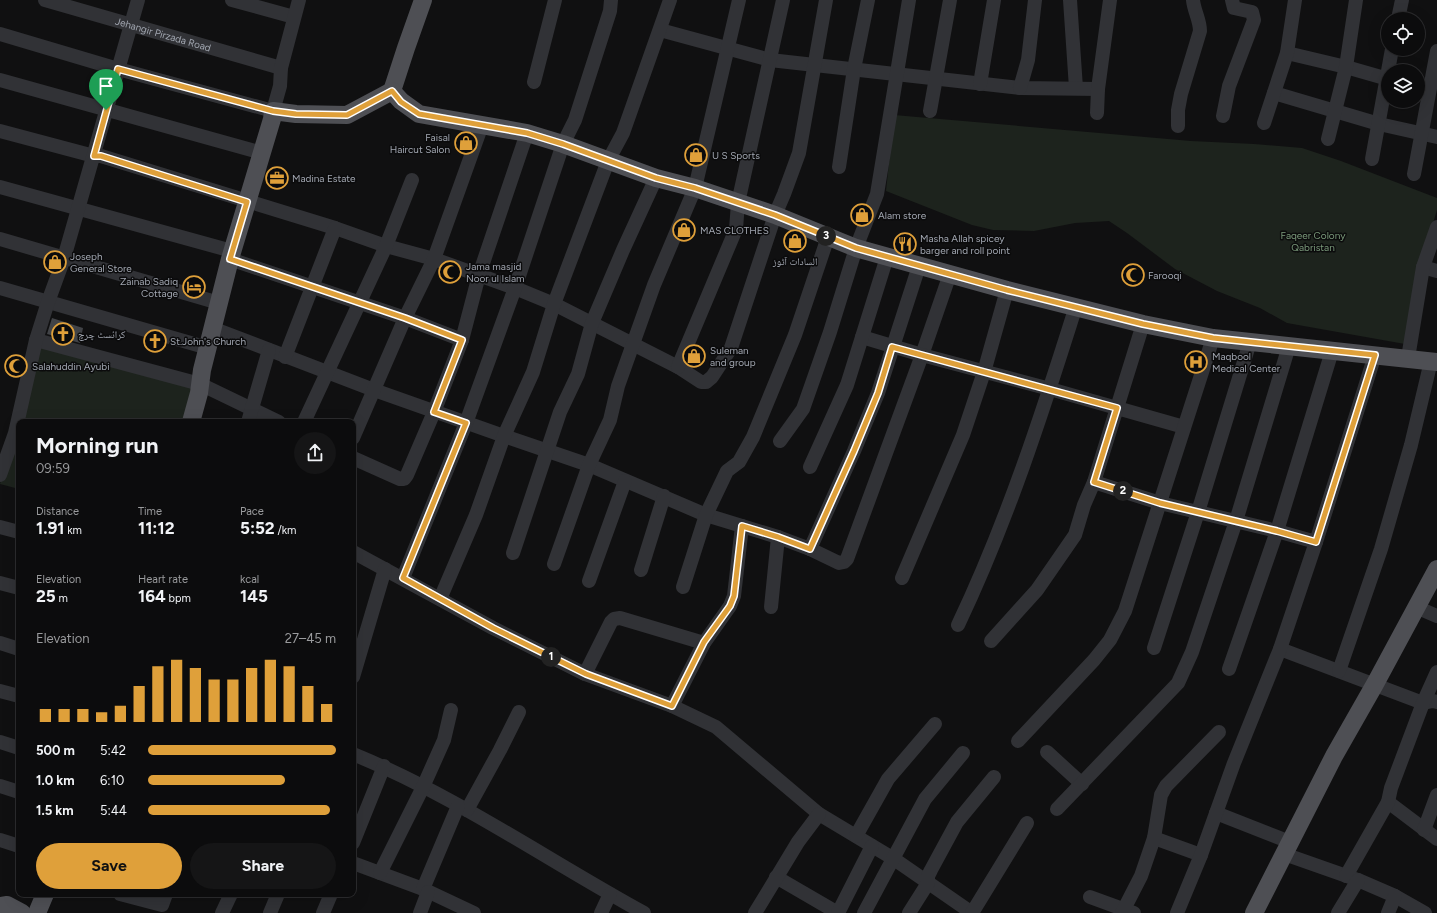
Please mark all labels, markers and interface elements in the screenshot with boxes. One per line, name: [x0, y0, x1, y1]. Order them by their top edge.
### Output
map controls: [1381, 12, 1425, 108]
button: locate: [1381, 12, 1425, 56]
street label: Jehangir Pirzada Road: [114, 15, 213, 55]
button: layers: [1381, 64, 1425, 108]
pin: [89, 69, 123, 110]
icon: arrive: [95, 75, 117, 97]
shop icon: Faisal Haircut Salon: [453, 130, 479, 156]
place label: Faisal Haircut Salon: [390, 131, 450, 156]
shop icon: U S Sports: [683, 142, 709, 168]
place label: U S Sports: [712, 149, 760, 162]
office icon: Madina Estate: [264, 165, 290, 191]
place label: Madina Estate: [292, 172, 356, 185]
shop icon: Alam store: [849, 202, 875, 228]
place label: Alam store: [878, 209, 927, 222]
shop icon: MAS CLOTHES: [671, 217, 697, 243]
place label: MAS CLOTHES: [700, 224, 769, 237]
pin: 3: [816, 226, 836, 246]
shop icon: السادات آٹوز: [782, 228, 808, 254]
text: 3: [823, 229, 829, 242]
park label: Faqeer Colony Qabristan: [1281, 229, 1346, 254]
restaurant icon: Masha Allah spicey barger and roll point: [892, 231, 918, 257]
place label: Masha Allah spicey barger and roll point: [920, 232, 1010, 257]
shop icon: Joseph General Store: [42, 249, 68, 275]
place label: Joseph General Store: [70, 250, 132, 275]
place label: السادات آٹوز: [772, 255, 817, 268]
mosque icon: Jama masjid Noor ul Islam: [437, 259, 463, 285]
place label: Jama masjid Noor ul Islam: [466, 260, 525, 285]
mosque icon: Farooqi: [1120, 262, 1146, 288]
place label: Farooqi: [1148, 269, 1182, 282]
hotel icon: Zainab Sadiq Cottage: [181, 274, 207, 300]
place label: Zainab Sadiq Cottage: [120, 275, 179, 300]
church icon: کرائسٹ چرچ: [50, 321, 76, 347]
place label: کرائسٹ چرچ: [78, 328, 125, 341]
church icon: St.John's Church: [142, 328, 168, 354]
place label: St.John's Church: [170, 335, 246, 348]
shop icon: Suleman and group: [681, 343, 707, 369]
place label: Suleman and group: [710, 344, 756, 369]
hospital icon: Maqbool Medical Center: [1183, 349, 1209, 375]
place label: Maqbool Medical Center: [1212, 350, 1281, 375]
mosque icon: Salahuddin Ayubi: [3, 353, 29, 379]
place label: Salahuddin Ayubi: [32, 360, 109, 373]
text: Morning run: [36, 432, 159, 459]
button: share: [294, 432, 336, 474]
text: 09:59: [36, 461, 70, 476]
pin: 2: [1113, 481, 1133, 501]
text: 2: [1120, 484, 1126, 497]
text: Distance: [36, 505, 79, 518]
text: Time: [138, 505, 162, 518]
text: Pace: [240, 505, 264, 518]
text: 1.91: [36, 518, 64, 538]
text: 11:12: [138, 518, 174, 538]
text: 5:52: [240, 518, 275, 538]
text: km: [64, 524, 82, 537]
text: /km: [275, 524, 296, 537]
text: Elevation: [36, 573, 81, 586]
text: Heart rate: [138, 573, 188, 586]
text: kcal: [240, 573, 259, 586]
text: 25: [36, 586, 56, 606]
text: 164: [138, 586, 166, 606]
text: 145: [240, 586, 268, 606]
text: m: [56, 592, 68, 605]
text: bpm: [166, 592, 191, 605]
text: Elevation: [36, 631, 89, 646]
text: 27–45 m: [285, 631, 336, 646]
pin: 1: [541, 647, 561, 667]
text: 1: [549, 650, 553, 663]
text: 500 m: [36, 743, 75, 758]
text: 5:42: [100, 743, 126, 758]
text: 1.0 km: [36, 773, 75, 788]
text: 6:10: [100, 773, 124, 788]
text: 1.5 km: [36, 803, 74, 818]
text: 5:44: [100, 803, 127, 818]
button: Save: [36, 843, 182, 889]
button: Share: [190, 843, 336, 889]

